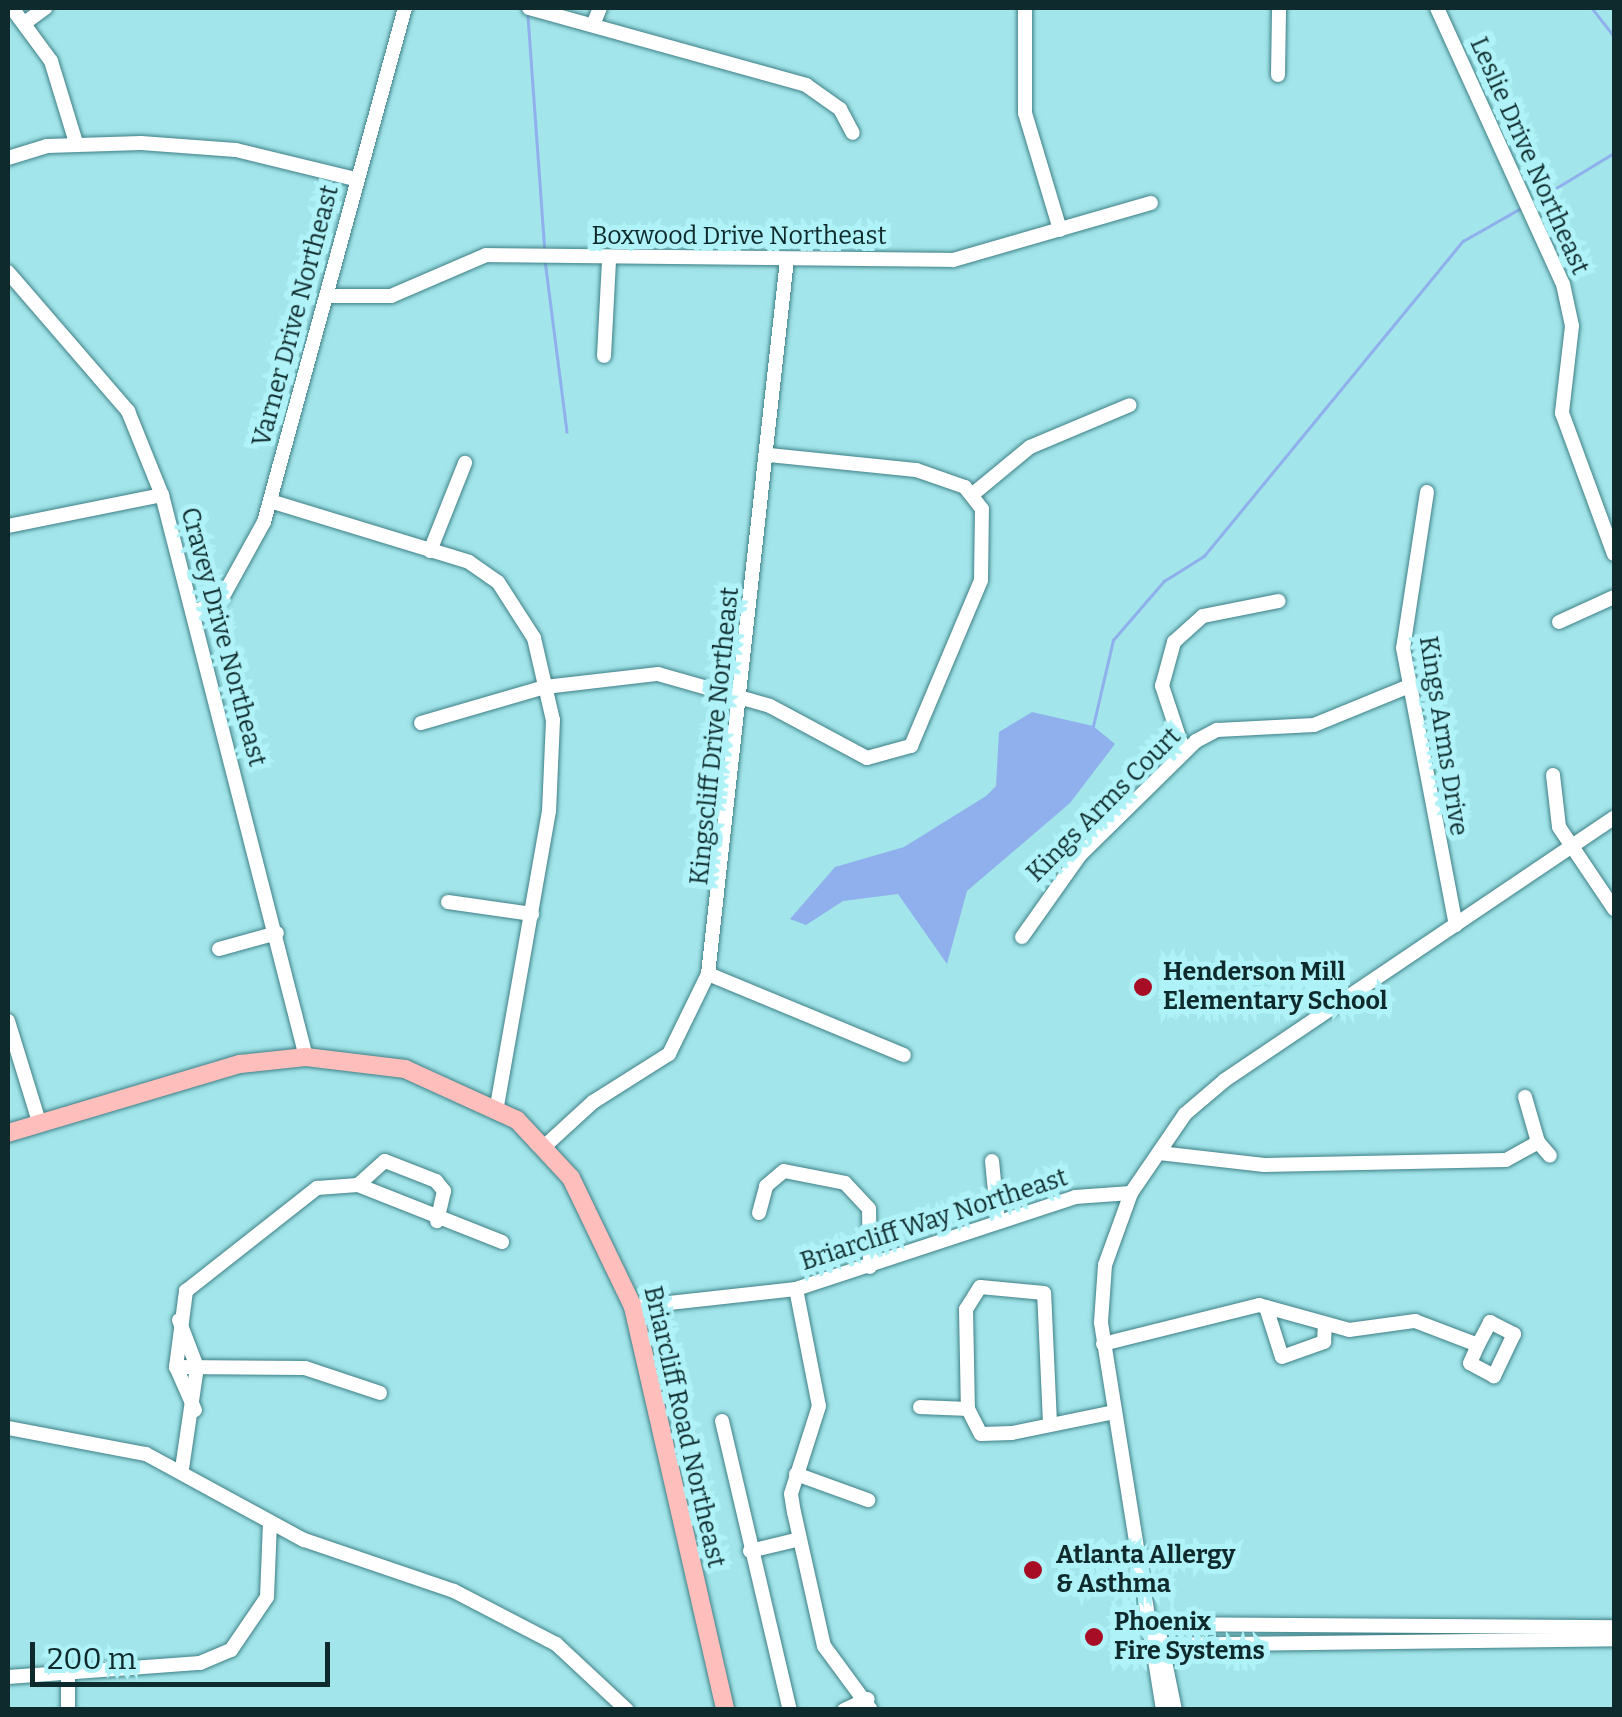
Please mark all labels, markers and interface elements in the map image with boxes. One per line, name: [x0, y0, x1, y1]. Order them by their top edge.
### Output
street label: Leslie Drive Northeast: [1463, 33, 1595, 279]
street label: Varner Drive Northeast: [247, 182, 345, 450]
street label: Boxwood Drive Northeast: [591, 221, 887, 251]
street label: Cravey Drive Northeast: [174, 504, 272, 770]
street label: Kingscliff Drive Northeast: [684, 586, 746, 886]
street label: Kings Arms Drive: [1412, 634, 1474, 838]
street label: Kings Arms Court: [1021, 722, 1187, 888]
place label: Henderson Mill Elementary School: [1163, 958, 1388, 1017]
marker: Henderson Mill Elementary School: [1132, 976, 1154, 998]
street label: Briarcliff Way Northeast: [797, 1163, 1071, 1277]
street label: Briarcliff Road Northeast: [637, 1283, 731, 1571]
place label: Atlanta Allergy & Asthma: [1056, 1541, 1235, 1600]
marker: Atlanta Allergy & Asthma: [1020, 1557, 1046, 1583]
place label: Phoenix Fire Systems: [1114, 1608, 1265, 1667]
scale bar: [35, 1622, 335, 1684]
marker: Phoenix Fire Systems: [1083, 1626, 1105, 1648]
text: 200 m: [47, 1641, 136, 1677]

